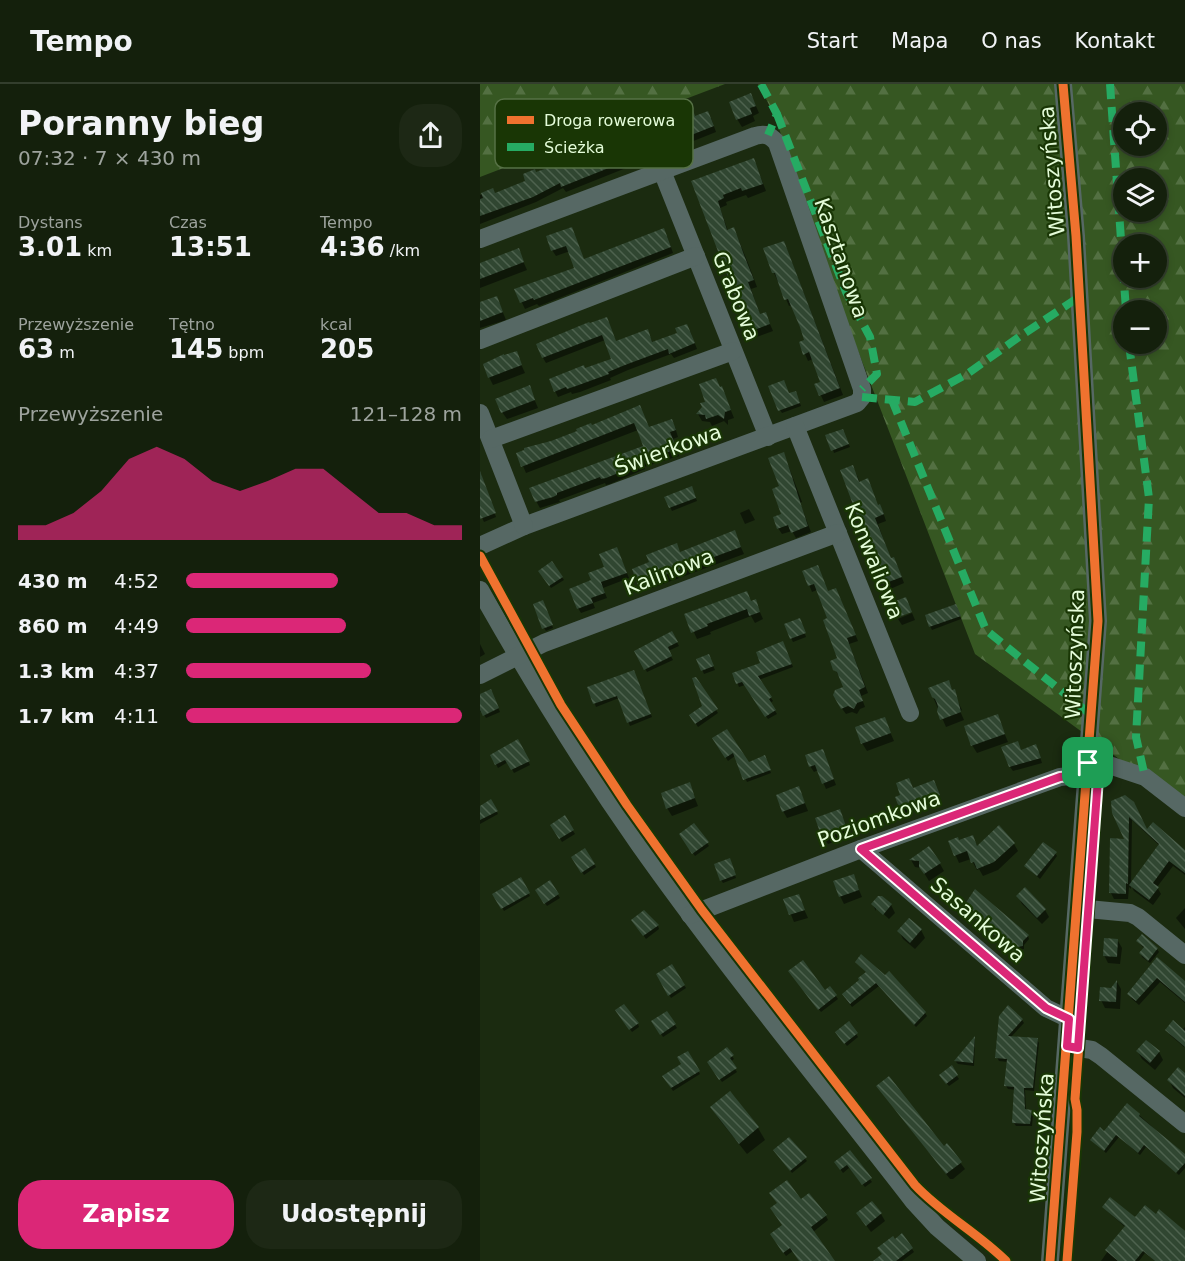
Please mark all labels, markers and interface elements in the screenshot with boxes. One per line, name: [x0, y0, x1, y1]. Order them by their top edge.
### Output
text: Tempo: [30, 25, 133, 58]
text: Start: [807, 29, 858, 53]
text: Mapa: [891, 29, 948, 53]
text: O nas: [981, 29, 1042, 53]
text: Kontakt: [1075, 29, 1155, 53]
legend: [495, 99, 693, 168]
map controls: [1113, 102, 1167, 354]
button: locate: [1113, 102, 1167, 156]
text: Poranny bieg: [18, 104, 264, 143]
button: share: [399, 104, 462, 167]
street label: Witoszyńska: [1034, 105, 1070, 237]
text: Droga rowerowa: [544, 111, 675, 130]
text: Ścieżka: [544, 138, 604, 157]
text: 07:32 · 7 × 430 m: [18, 146, 201, 170]
button: layers: [1113, 168, 1167, 222]
street label: Kasztanowa: [809, 195, 873, 321]
text: Dystans: [18, 213, 83, 232]
text: Czas: [169, 213, 207, 232]
text: Tempo: [320, 213, 372, 232]
text: 3.01: [18, 232, 82, 262]
text: 13:51: [169, 232, 252, 262]
text: 4:36: [320, 232, 385, 262]
button: +: [1113, 234, 1167, 288]
text: km: [82, 241, 112, 260]
text: /km: [385, 241, 420, 260]
street label: Grabowa: [707, 248, 765, 344]
button: −: [1113, 300, 1167, 354]
text: Przewyższenie: [18, 315, 134, 334]
text: Tętno: [169, 315, 215, 334]
text: kcal: [320, 315, 352, 334]
text: 63: [18, 334, 54, 364]
text: 145: [169, 334, 223, 364]
text: 205: [320, 334, 374, 364]
text: m: [54, 343, 75, 362]
text: bpm: [223, 343, 264, 362]
text: Przewyższenie: [18, 402, 163, 426]
text: 121–128 m: [350, 402, 462, 426]
street label: Świerkowa: [611, 419, 725, 480]
street label: Konwaliowa: [840, 499, 908, 623]
street label: Kalinowa: [621, 544, 717, 600]
text: 430 m: [18, 569, 88, 593]
text: 4:52: [114, 569, 159, 593]
street label: Witoszyńska: [1061, 588, 1089, 720]
text: 860 m: [18, 614, 88, 638]
text: 4:49: [114, 614, 159, 638]
text: 1.3 km: [18, 659, 95, 683]
text: 4:37: [114, 659, 159, 683]
text: 1.7 km: [18, 704, 95, 728]
text: 4:11: [114, 704, 159, 728]
pin: [1062, 737, 1113, 788]
icon: arrive: [1071, 746, 1104, 779]
street label: Poziomkowa: [814, 786, 944, 852]
street label: Sasankowa: [926, 872, 1030, 968]
street label: Witoszyńska: [1025, 1072, 1059, 1204]
button: Zapisz: [18, 1180, 234, 1249]
button: Udostępnij: [246, 1180, 462, 1249]

